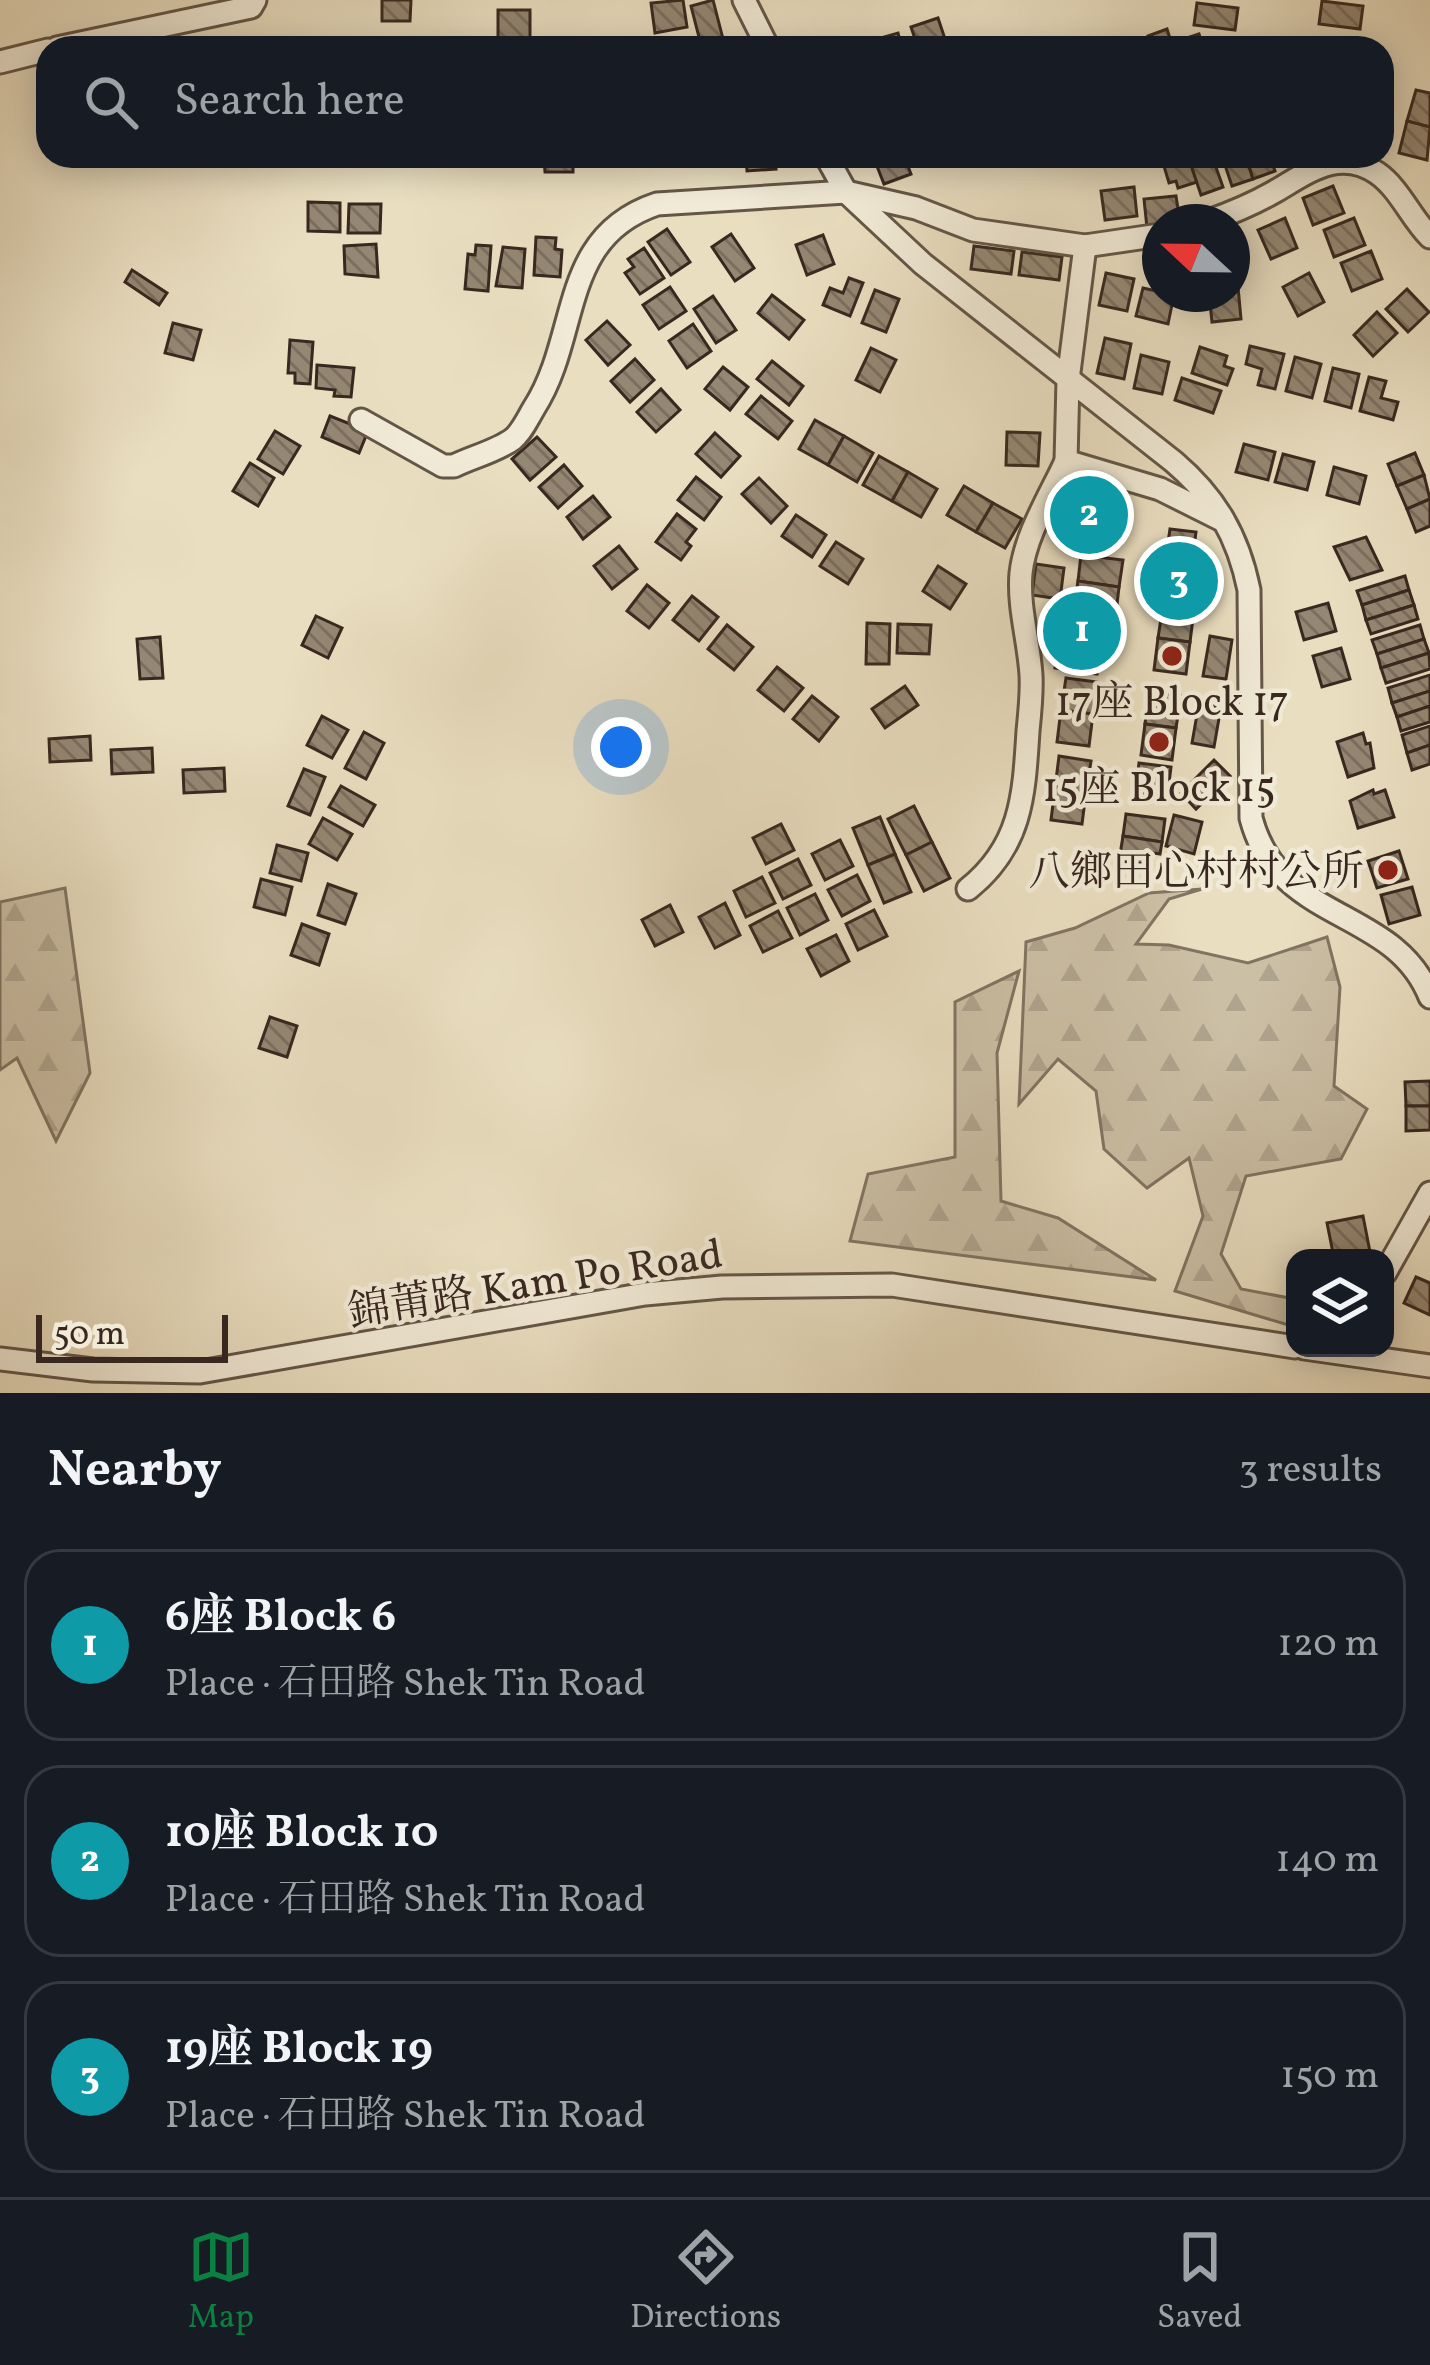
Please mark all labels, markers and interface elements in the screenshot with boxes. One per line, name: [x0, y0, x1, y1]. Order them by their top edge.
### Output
search box: [36, 36, 1394, 168]
icon: search: [78, 69, 144, 135]
text: Search here: [174, 71, 405, 134]
north arrow: [1142, 204, 1250, 312]
pin: 2: [1050, 470, 1128, 560]
pin: 3: [1140, 536, 1218, 626]
pin: 1: [1043, 586, 1121, 676]
marker: 17座 Block 17: [1159, 643, 1185, 669]
place label: 17座 Block 17: [1055, 675, 1289, 734]
your location: [591, 717, 651, 777]
marker: 15座 Block 15: [1146, 729, 1172, 755]
place label: 15座 Block 15: [1042, 761, 1276, 820]
place label: 八鄉田心村村公所: [1028, 845, 1364, 904]
marker: 八鄉田心村村公所: [1375, 857, 1401, 883]
street label: 錦莆路 Kam Po Road: [344, 1227, 727, 1344]
map controls: [1286, 1249, 1394, 1357]
button: layers: [1286, 1249, 1394, 1357]
scale bar: [36, 1309, 228, 1362]
text: 50 m: [54, 1313, 125, 1359]
text: Nearby: [48, 1436, 222, 1507]
text: 3 results: [1239, 1444, 1382, 1498]
text: 6座 Block 6: [165, 1587, 396, 1650]
text: 1: [82, 1618, 98, 1672]
text: 120 m: [1278, 1618, 1379, 1672]
text: Place · 石田路 Shek Tin Road: [165, 1658, 646, 1712]
text: 10座 Block 10: [165, 1803, 439, 1866]
text: 2: [80, 1834, 100, 1888]
text: 140 m: [1276, 1834, 1379, 1888]
text: Place · 石田路 Shek Tin Road: [165, 1874, 646, 1928]
text: 19座 Block 19: [165, 2019, 433, 2082]
text: 3: [80, 2050, 100, 2104]
text: 150 m: [1280, 2050, 1379, 2104]
text: Place · 石田路 Shek Tin Road: [165, 2090, 646, 2144]
tab: Map: [188, 2224, 254, 2342]
tab: Directions: [630, 2224, 781, 2342]
tab: Saved: [1157, 2224, 1242, 2342]

